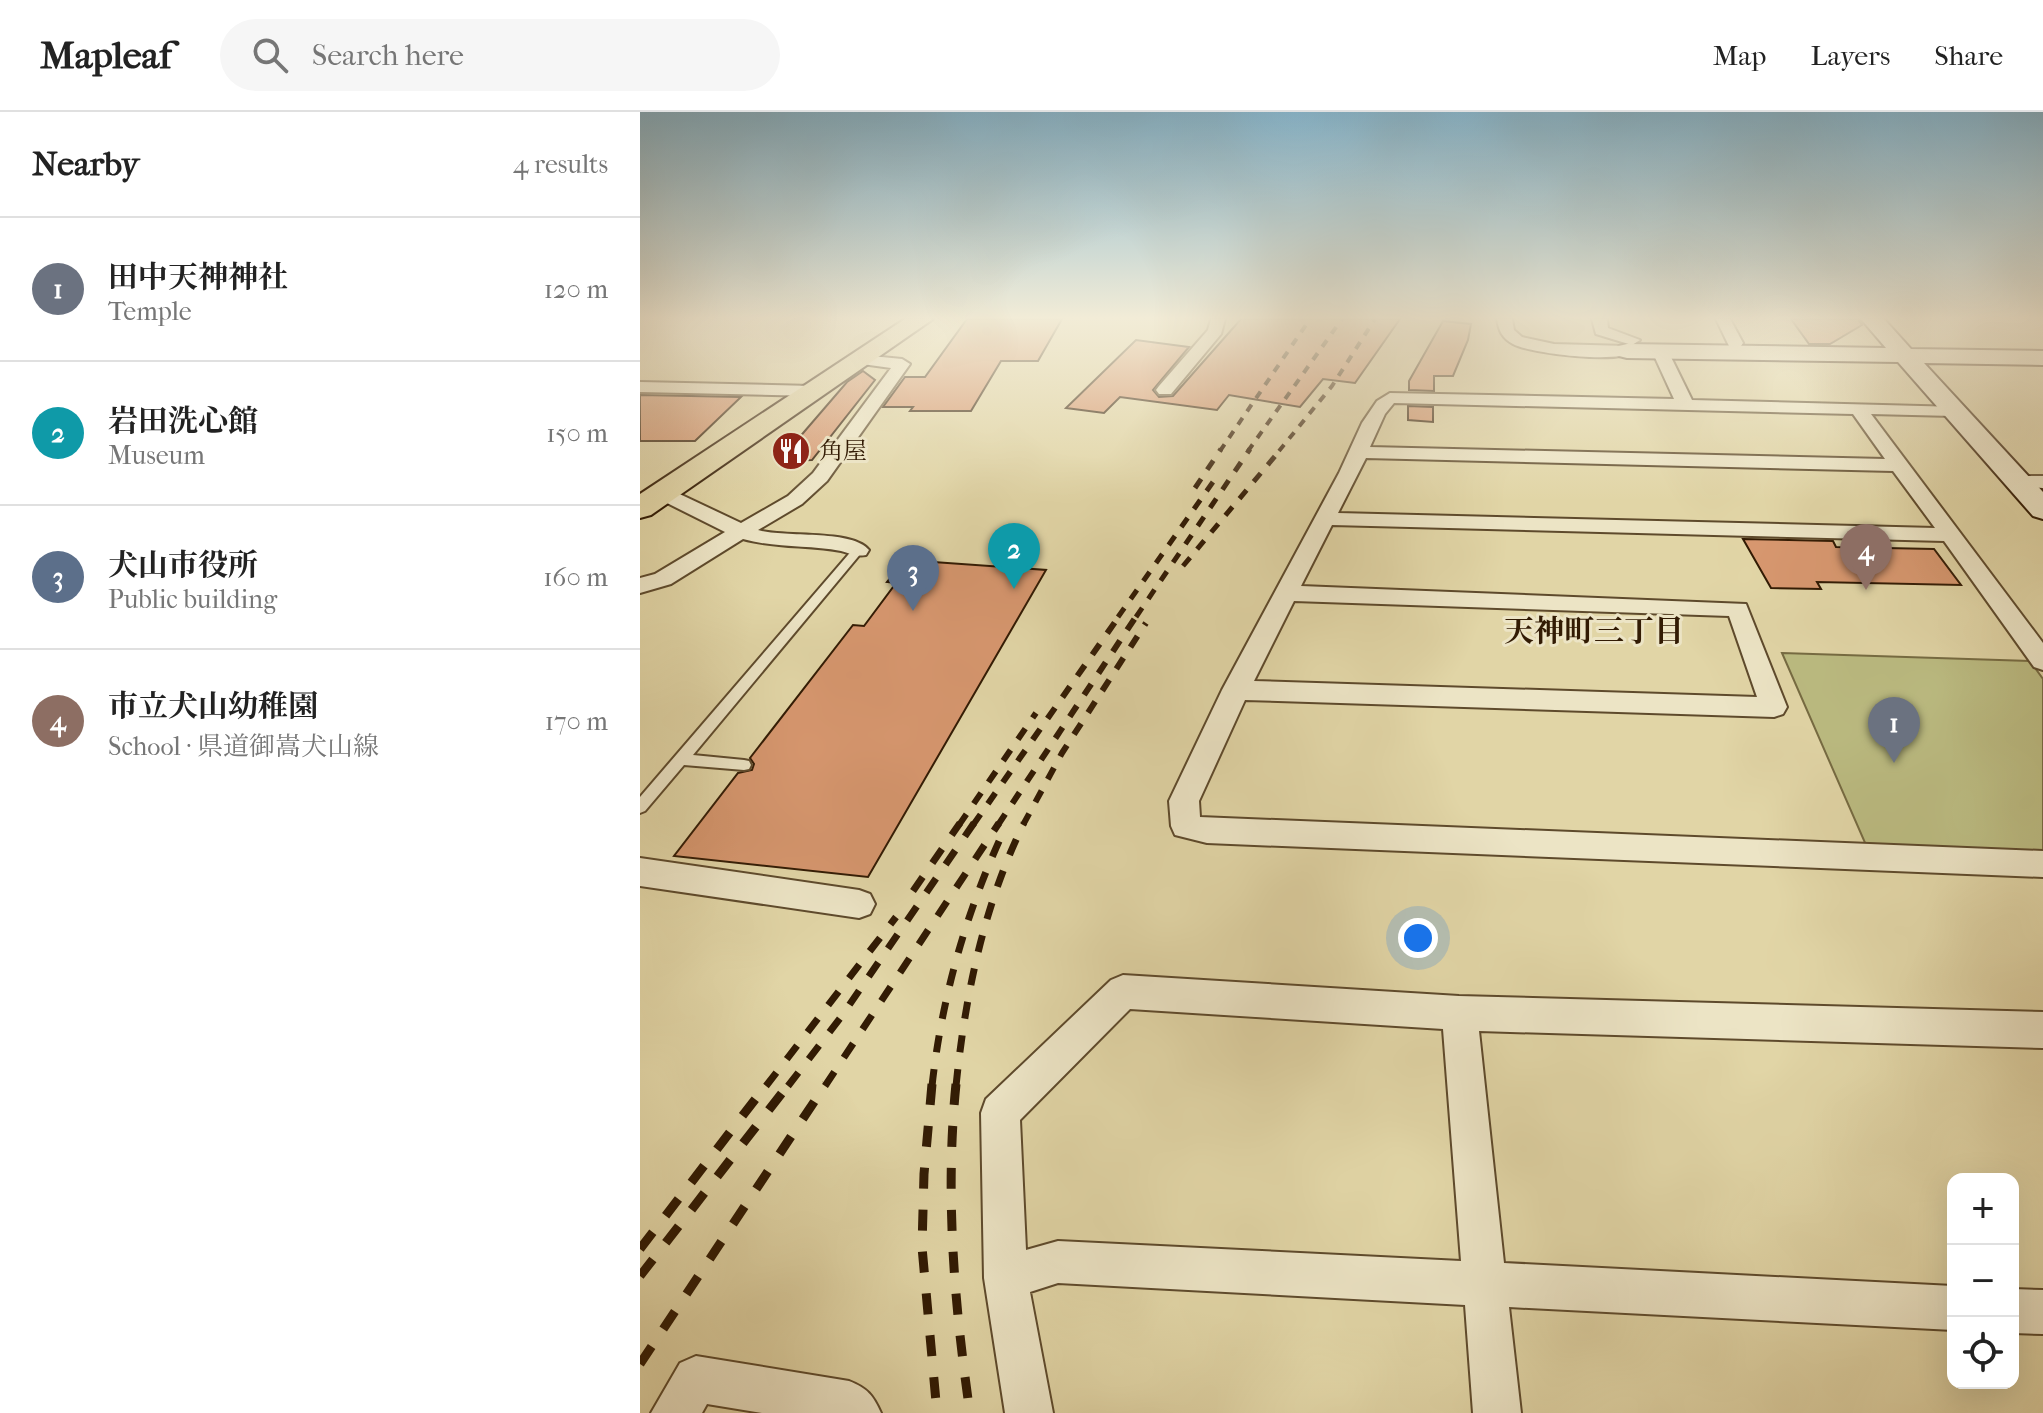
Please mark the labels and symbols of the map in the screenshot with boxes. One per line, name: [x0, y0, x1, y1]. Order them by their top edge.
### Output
restaurant icon: 角屋: [770, 430, 812, 472]
place label: 角屋: [819, 437, 867, 465]
pin: 2: [988, 523, 1040, 589]
pin: 4: [1840, 524, 1892, 590]
pin: 3: [887, 545, 939, 611]
district label: 天神町三丁目: [1504, 614, 1684, 649]
pin: 1: [1868, 697, 1920, 763]
your location: [1398, 918, 1438, 958]

